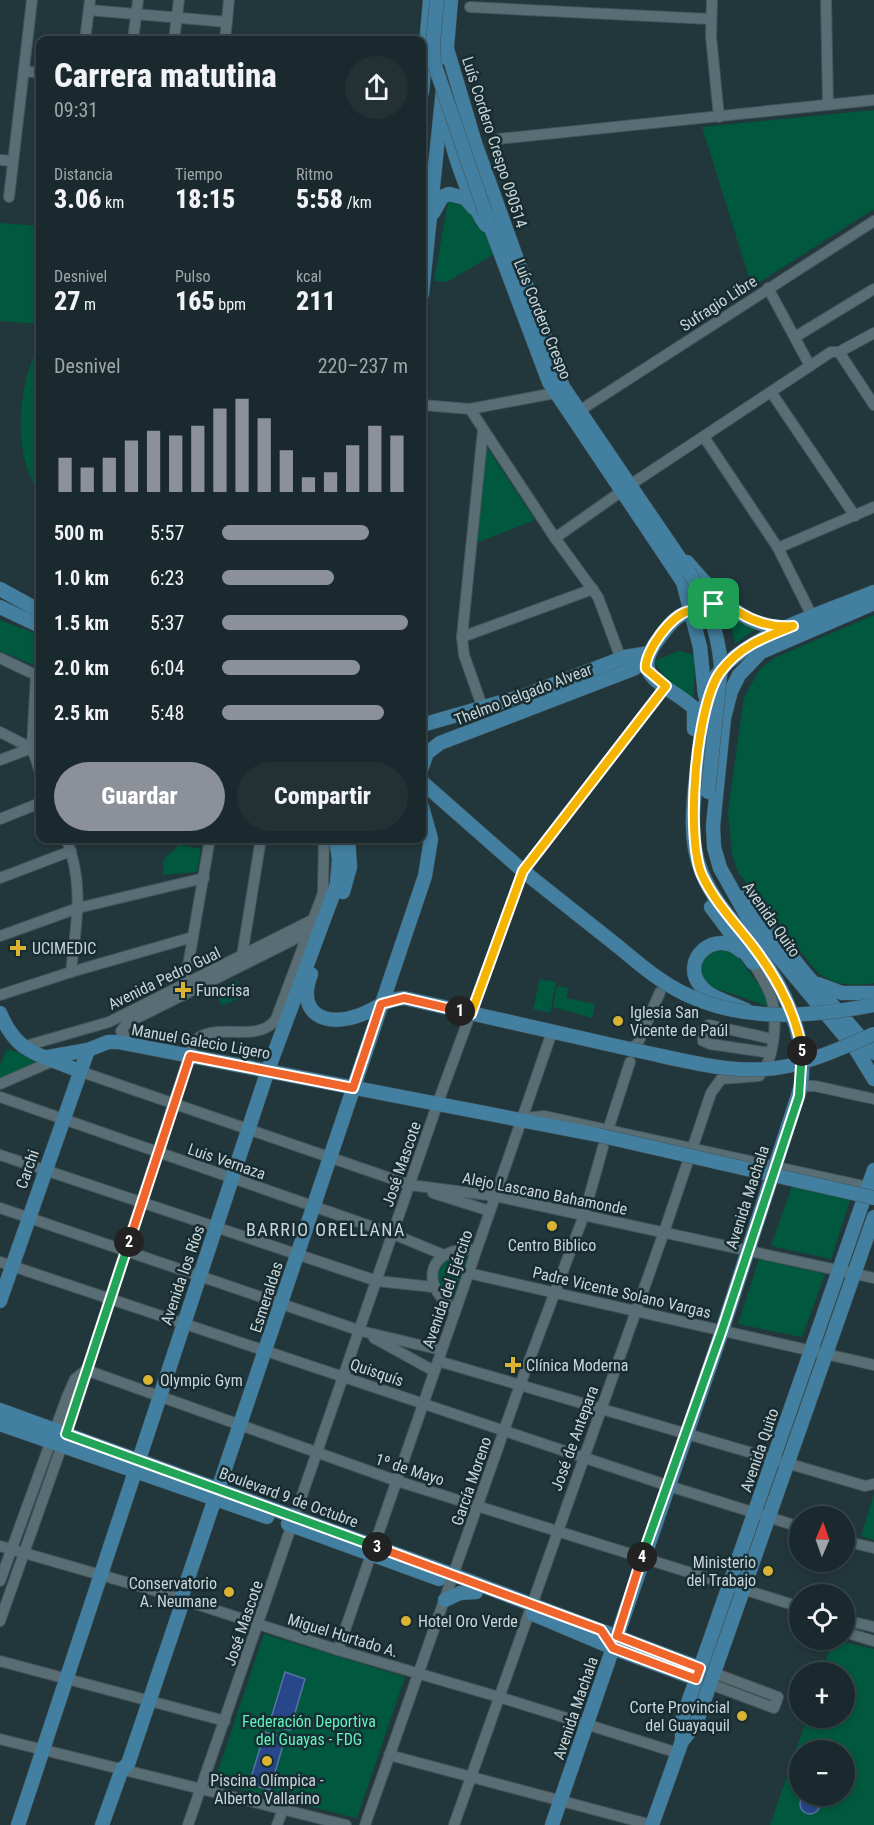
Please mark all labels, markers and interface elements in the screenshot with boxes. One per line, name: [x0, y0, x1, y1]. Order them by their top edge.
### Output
street label: Luís Cordero Crespo 090514: [458, 54, 531, 230]
text: Carrera matutina: [54, 56, 277, 95]
button: share: [345, 56, 408, 119]
text: 09:31: [54, 98, 98, 122]
text: Distancia: [54, 165, 113, 184]
text: Tiempo: [175, 165, 222, 184]
text: Ritmo: [296, 165, 333, 184]
text: 3.06: [54, 184, 101, 214]
text: 18:15: [175, 184, 235, 214]
text: 5:58: [296, 184, 343, 214]
text: km: [101, 193, 124, 212]
text: /km: [343, 193, 372, 212]
street label: Luís Cordero Crespo: [510, 256, 575, 382]
text: Desnivel: [54, 267, 107, 286]
text: Pulso: [175, 267, 211, 286]
text: kcal: [296, 267, 322, 286]
street label: Sufragio Libre: [676, 271, 760, 335]
text: 27: [54, 286, 80, 316]
text: 165: [175, 286, 215, 316]
text: 211: [296, 286, 336, 316]
text: m: [80, 295, 96, 314]
text: bpm: [215, 295, 246, 314]
text: Desnivel: [54, 354, 121, 378]
text: 220–237 m: [318, 354, 408, 378]
text: 500 m: [54, 521, 104, 545]
text: 5:57: [150, 521, 184, 545]
text: 1.0 km: [54, 566, 109, 590]
text: 6:23: [150, 566, 184, 590]
pin: [688, 578, 739, 629]
icon: arrive: [697, 587, 730, 620]
text: 1.5 km: [54, 611, 109, 635]
text: 5:37: [150, 611, 184, 635]
text: 2.0 km: [54, 656, 109, 680]
text: 6:04: [150, 656, 184, 680]
street label: Thelmo Delgado Alvear: [452, 659, 595, 730]
text: 2.5 km: [54, 701, 109, 725]
text: 5:48: [150, 701, 184, 725]
button: Guardar: [54, 762, 225, 831]
button: Compartir: [237, 762, 408, 831]
street label: Avenida Quito: [739, 878, 804, 961]
marker: UCIMEDIC: [9, 939, 27, 957]
place label: UCIMEDIC: [32, 939, 96, 958]
street label: Avenida Pedro Gual: [105, 943, 224, 1014]
marker: Funcrisa: [174, 981, 192, 999]
place label: Funcrisa: [196, 981, 250, 1000]
pin: 1: [445, 996, 475, 1026]
text: 1: [456, 1001, 464, 1020]
place label: Iglesia San Vicente de Paúl: [630, 1003, 728, 1040]
marker: Iglesia San Vicente de Paúl: [611, 1014, 625, 1028]
street label: Manuel Galecio Ligero: [130, 1020, 272, 1063]
pin: 5: [787, 1036, 817, 1066]
text: 5: [798, 1041, 806, 1060]
street label: José Mascote: [378, 1119, 425, 1209]
street label: Luis Vernaza: [186, 1139, 268, 1184]
street label: Avenida Machala: [722, 1143, 773, 1251]
street label: Carchi: [12, 1147, 43, 1191]
street label: Alejo Lascano Bahamonde: [461, 1168, 629, 1219]
district label: BARRIO ORELLANA: [246, 1219, 406, 1240]
marker: Centro Biblico: [545, 1219, 559, 1233]
street label: Avenida los Ríos: [157, 1223, 208, 1327]
pin: 2: [114, 1227, 144, 1257]
street label: Avenida del Ejército: [418, 1227, 477, 1351]
text: 2: [125, 1232, 133, 1251]
place label: Centro Biblico: [508, 1236, 596, 1255]
street label: Esmeraldas: [246, 1259, 287, 1335]
street label: Padre Vicente Solano Vargas: [531, 1263, 713, 1322]
street label: Quisquís: [348, 1355, 406, 1390]
marker: Clínica Moderna: [504, 1356, 522, 1374]
place label: Clínica Moderna: [526, 1356, 629, 1375]
place label: Olympic Gym: [160, 1371, 243, 1390]
marker: Olympic Gym: [141, 1373, 155, 1387]
street label: José de Antepara: [547, 1383, 602, 1493]
street label: Avenida Quito: [736, 1406, 783, 1495]
street label: García Moreno: [447, 1434, 496, 1528]
street label: 1º de Mayo: [373, 1449, 447, 1490]
street label: Boulevard 9 de Octubre: [217, 1463, 361, 1531]
north arrow: [789, 1506, 855, 1572]
map controls: [789, 1506, 855, 1806]
pin: 3: [362, 1532, 392, 1562]
text: 3: [373, 1537, 381, 1556]
pin: 4: [627, 1542, 657, 1572]
text: 4: [638, 1547, 646, 1566]
place label: Ministerio del Trabajo: [686, 1553, 756, 1590]
marker: Ministerio del Trabajo: [761, 1564, 775, 1578]
place label: Conservatorio A. Neumane: [129, 1574, 217, 1611]
street label: José Mascote: [220, 1578, 267, 1668]
button: locate: [789, 1584, 855, 1650]
marker: Conservatorio A. Neumane: [222, 1585, 236, 1599]
street label: Miguel Hurtado A.: [285, 1610, 400, 1661]
place label: Hotel Oro Verde: [418, 1612, 518, 1631]
marker: Hotel Oro Verde: [399, 1614, 413, 1628]
street label: Avenida Machala: [549, 1654, 602, 1762]
button: +: [789, 1662, 855, 1728]
place label: Corte Provincial del Guayaquil: [630, 1698, 730, 1735]
marker: Corte Provincial del Guayaquil: [735, 1709, 749, 1723]
park label: Federación Deportiva del Guayas - FDG: [242, 1712, 376, 1749]
button: −: [789, 1740, 855, 1806]
marker: Piscina Olímpica - Alberto Vallarino: [260, 1754, 274, 1768]
place label: Piscina Olímpica - Alberto Vallarino: [210, 1771, 324, 1808]

